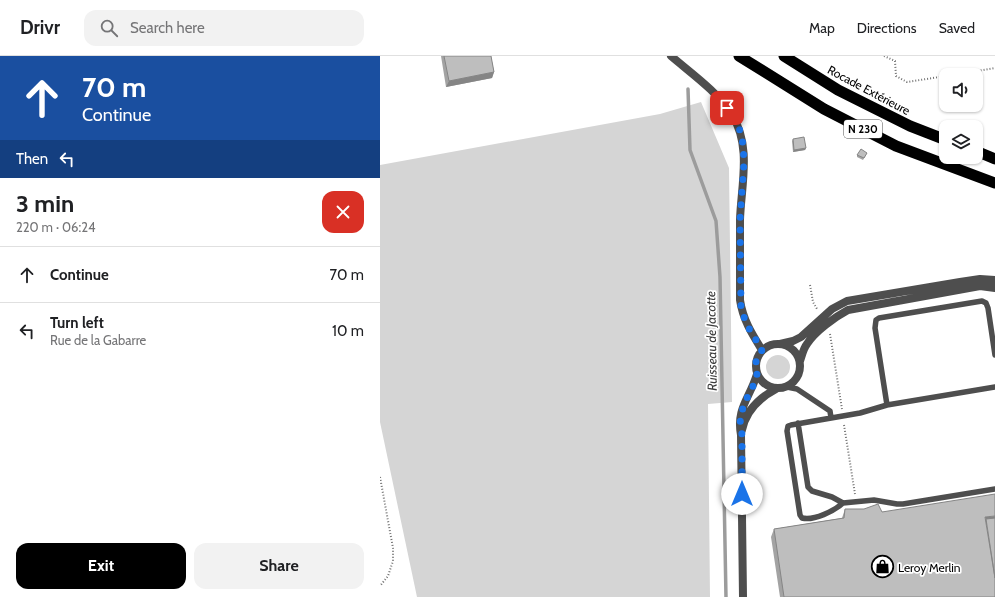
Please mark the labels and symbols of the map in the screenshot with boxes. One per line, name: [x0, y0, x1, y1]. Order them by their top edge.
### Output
street label: Rocade Extérieure: [825, 62, 913, 118]
pin: [710, 91, 744, 125]
road number: N 230: [844, 120, 882, 138]
water label: Ruisseau de Jacotte: [702, 291, 720, 391]
position arrow: [721, 473, 763, 515]
shop icon: Leroy Merlin: [869, 554, 895, 580]
place label: Leroy Merlin: [898, 560, 961, 575]

